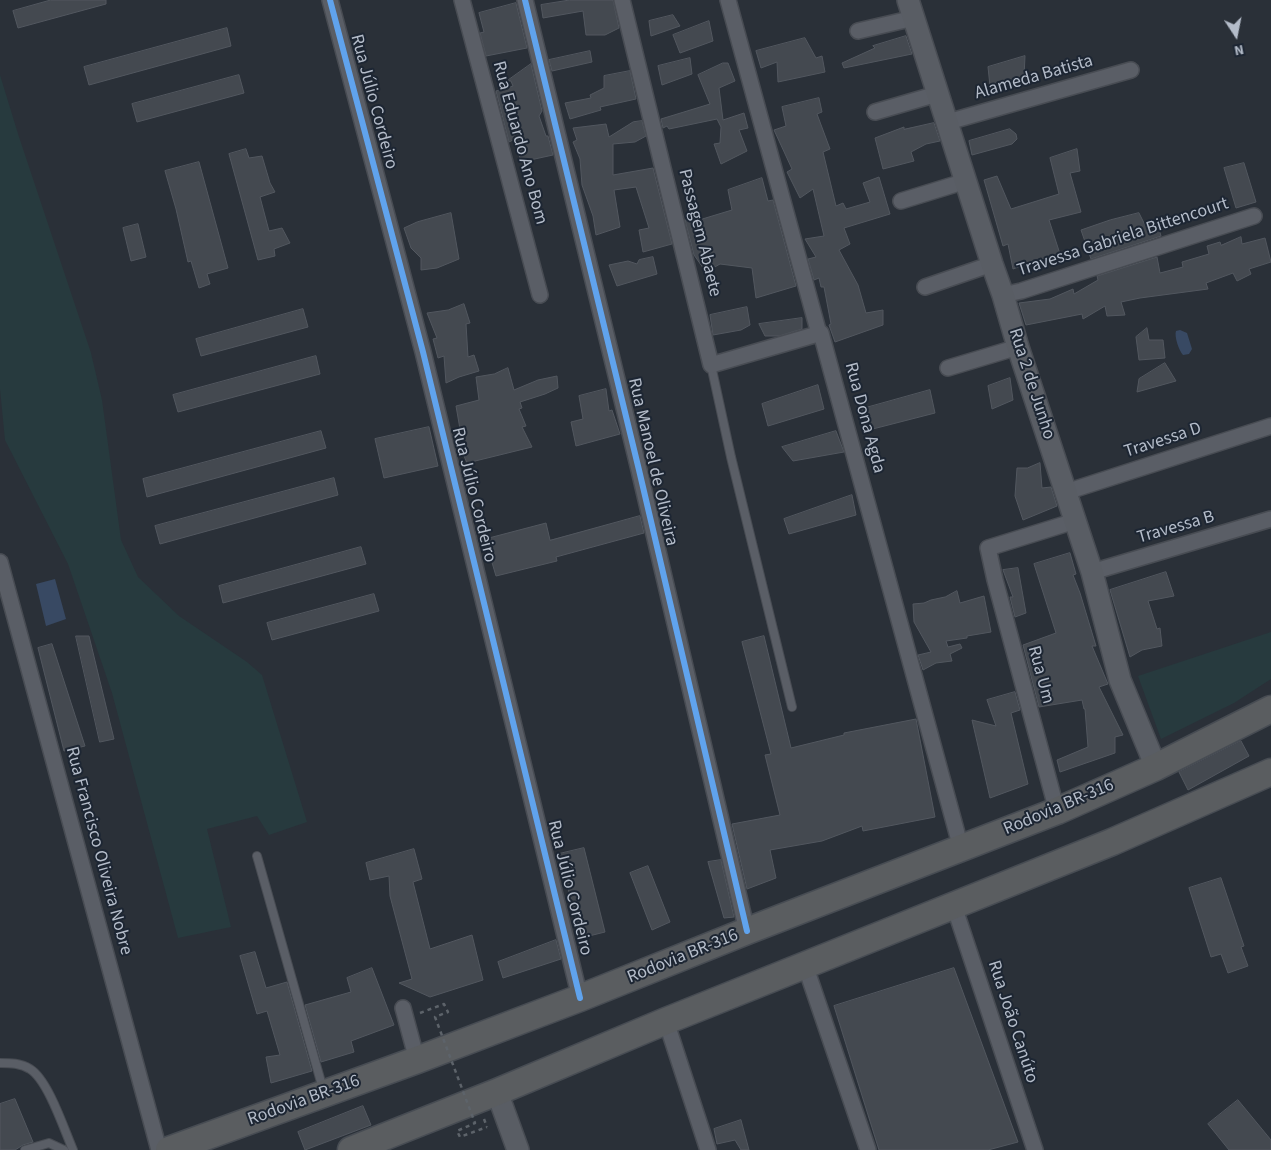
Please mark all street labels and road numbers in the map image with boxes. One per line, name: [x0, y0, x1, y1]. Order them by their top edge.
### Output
street label: Rua Júlio Cordeiro: [345, 32, 401, 172]
street label: Alameda Batista: [972, 51, 1096, 105]
street label: Rua Eduardo Ano Bom: [487, 59, 551, 227]
street label: Passagem Abaete: [673, 167, 725, 299]
street label: Travessa Gabriela Bittencourt: [1015, 194, 1231, 282]
street label: Rua 2 de Junho: [1003, 326, 1059, 442]
street label: Rua Dona Agda: [839, 360, 889, 476]
street label: Rua Manoel de Oliveira: [622, 376, 682, 548]
street label: Travessa D: [1122, 418, 1204, 464]
street label: Rua Júlio Cordeiro: [446, 425, 500, 565]
street label: Travessa B: [1135, 507, 1217, 549]
street label: Rua Um: [1022, 644, 1058, 706]
street label: Rua Francisco Oliveira Nobre: [60, 744, 136, 958]
street label: Rodovia BR-316: [1001, 775, 1117, 841]
street label: Rua Júlio Cordeiro: [542, 818, 596, 958]
street label: Rodovia BR-316: [624, 925, 742, 989]
street label: Rua João Canúto: [982, 958, 1042, 1086]
street label: Rodovia BR-316: [245, 1071, 363, 1131]

